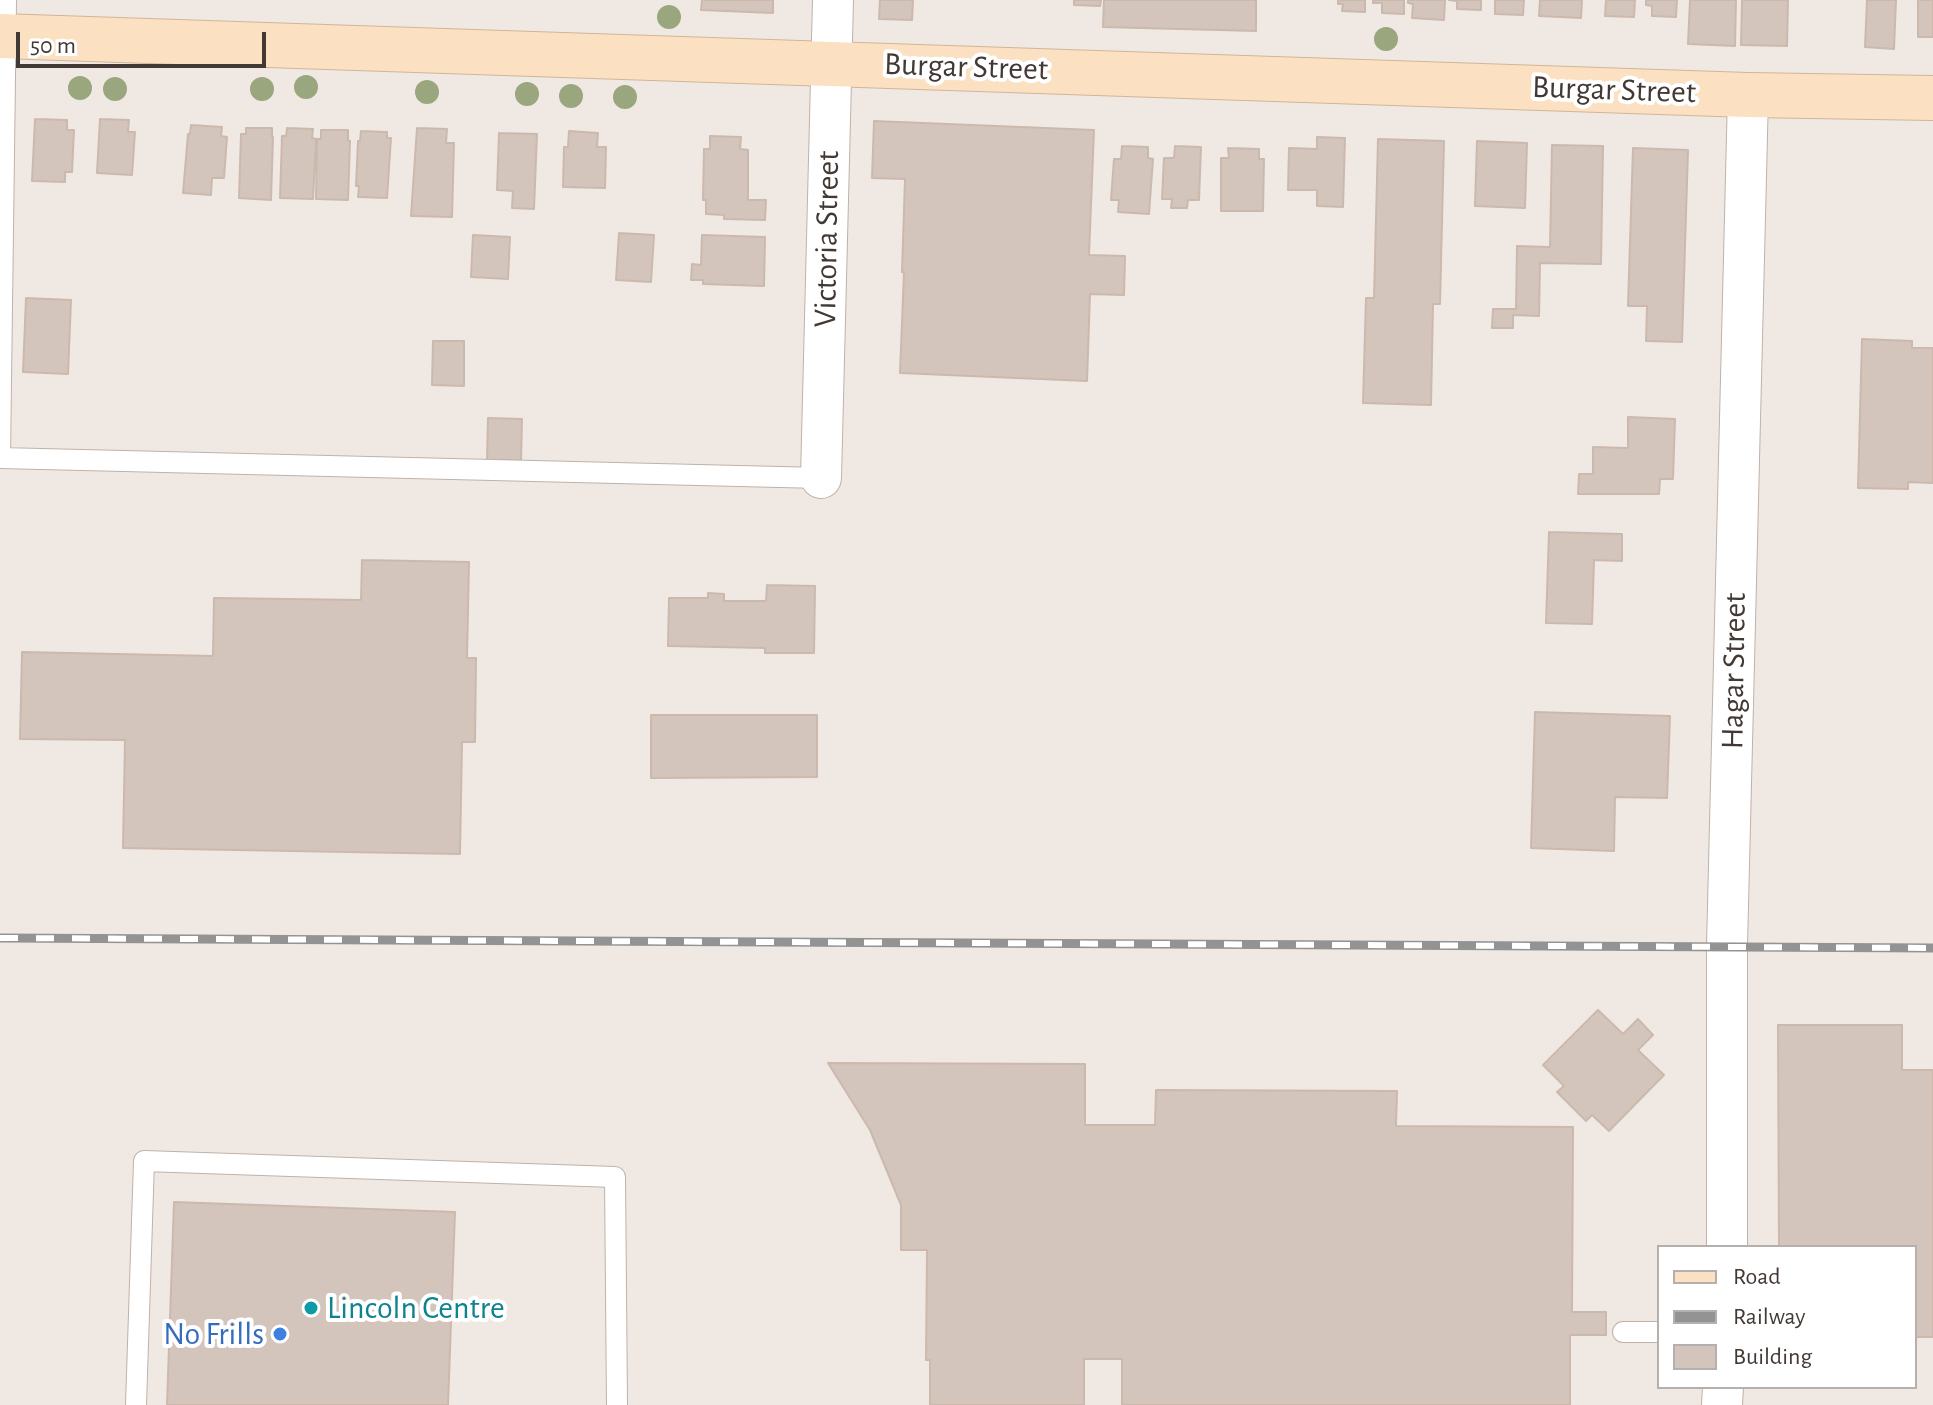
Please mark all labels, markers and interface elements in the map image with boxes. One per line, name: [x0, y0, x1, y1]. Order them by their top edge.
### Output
scale bar: [20, 16, 270, 66]
text: 50 m: [30, 34, 76, 58]
street label: Burgar Street: [883, 45, 1049, 89]
street label: Burgar Street: [1531, 68, 1697, 112]
street label: Victoria Street: [806, 150, 848, 328]
street label: Hagar Street: [1713, 592, 1755, 750]
legend: [1657, 1245, 1917, 1389]
text: Road: [1733, 1265, 1781, 1289]
place label: Lincoln Centre: [327, 1289, 505, 1327]
marker: Lincoln Centre: [302, 1299, 320, 1317]
text: Railway: [1733, 1305, 1805, 1329]
place label: No Frills: [163, 1315, 264, 1353]
marker: No Frills: [271, 1325, 289, 1343]
text: Building: [1733, 1345, 1812, 1369]

